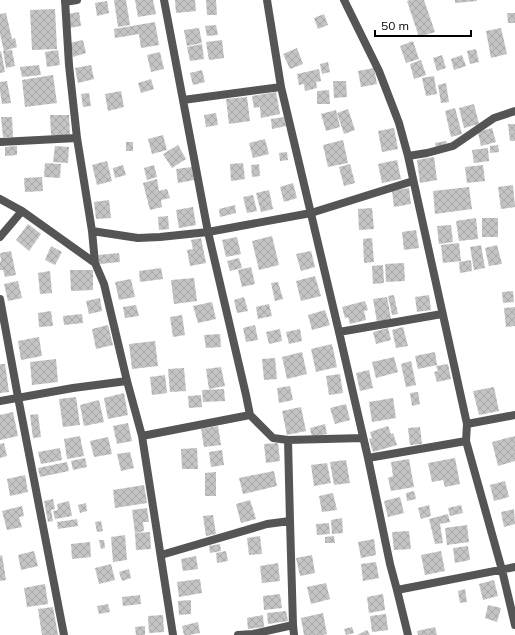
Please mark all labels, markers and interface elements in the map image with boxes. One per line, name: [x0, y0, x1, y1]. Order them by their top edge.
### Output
scale bar: [375, 12, 471, 38]
text: 50 m: [381, 18, 409, 33]

